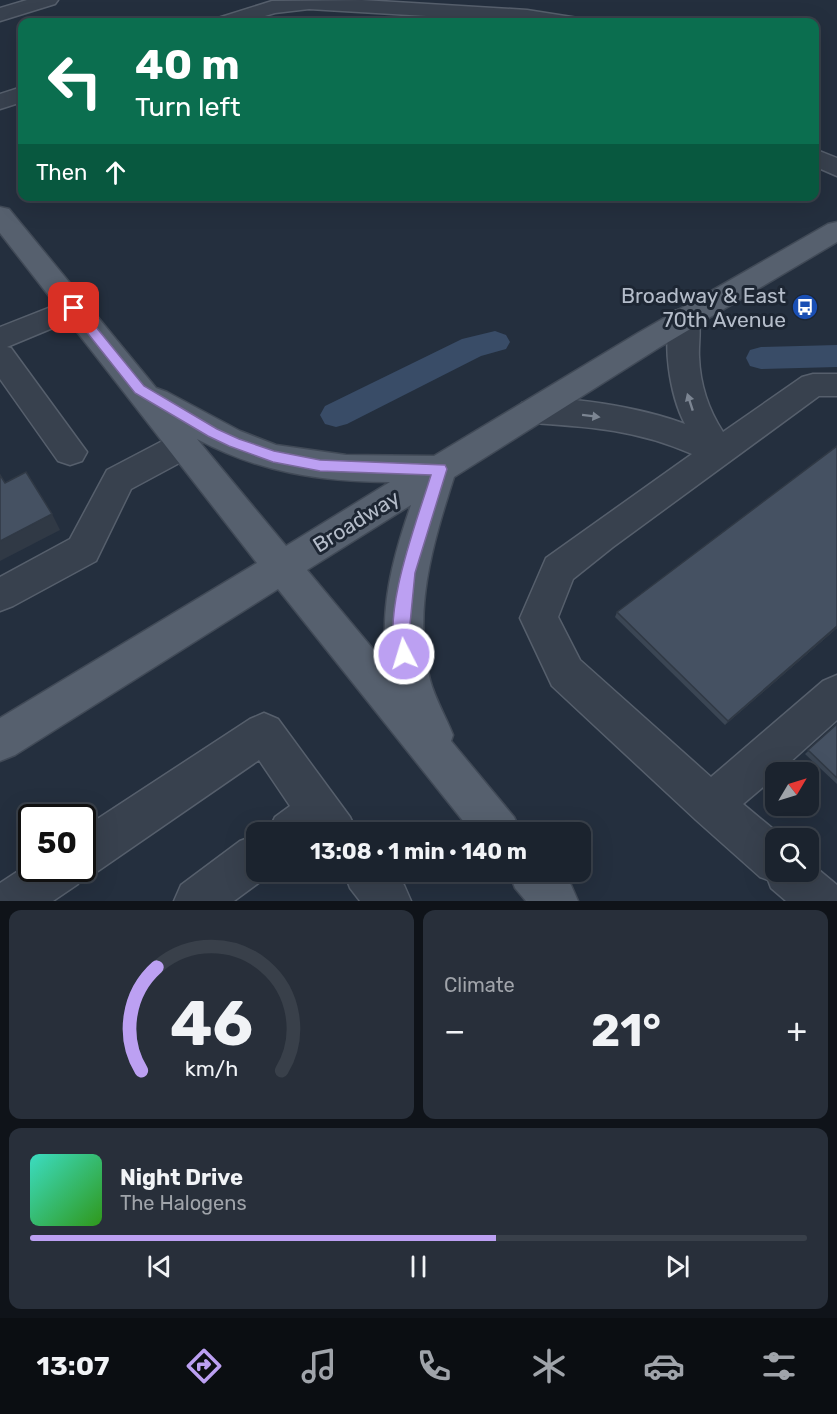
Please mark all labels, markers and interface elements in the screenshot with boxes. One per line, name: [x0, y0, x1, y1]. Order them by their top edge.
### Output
text: 40 m: [135, 40, 240, 90]
icon: left: [36, 42, 114, 120]
text: Turn left: [135, 91, 240, 123]
icon: ahead: [99, 156, 132, 189]
text: Then: [36, 159, 87, 186]
pin: [48, 282, 99, 333]
place label: Broadway & East 70th Avenue: [621, 283, 786, 332]
icon: arrive: [57, 291, 90, 324]
bus stop icon: Broadway & East 70th Avenue: [790, 292, 820, 322]
one-way arrow: [685, 393, 694, 411]
one-way arrow: [582, 411, 601, 420]
street label: Broadway: [308, 484, 404, 557]
position arrow: [372, 622, 436, 686]
north arrow: [765, 762, 819, 816]
map controls: [765, 762, 819, 882]
speed limit sign: 50: [18, 804, 96, 882]
button: search: [765, 828, 819, 882]
text: 13:08 · 1 min · 140 m: [310, 838, 527, 865]
text: Climate: [444, 973, 515, 997]
text: 46: [170, 987, 253, 1061]
text: 21°: [591, 1004, 661, 1057]
text: −: [444, 1011, 465, 1050]
text: +: [786, 1011, 807, 1050]
text: km/h: [185, 1057, 238, 1082]
text: Night Drive: [120, 1164, 243, 1191]
text: The Halogens: [120, 1191, 247, 1215]
icon: previous: [143, 1250, 176, 1283]
icon: pause: [402, 1250, 435, 1283]
icon: next: [661, 1250, 694, 1283]
icon: directions: [183, 1345, 225, 1387]
icon: music: [298, 1345, 340, 1387]
icon: phone: [413, 1345, 455, 1387]
icon: climate: [528, 1345, 570, 1387]
icon: car: [643, 1345, 685, 1387]
icon: filters: [758, 1345, 800, 1387]
text: 13:07: [37, 1350, 110, 1382]

